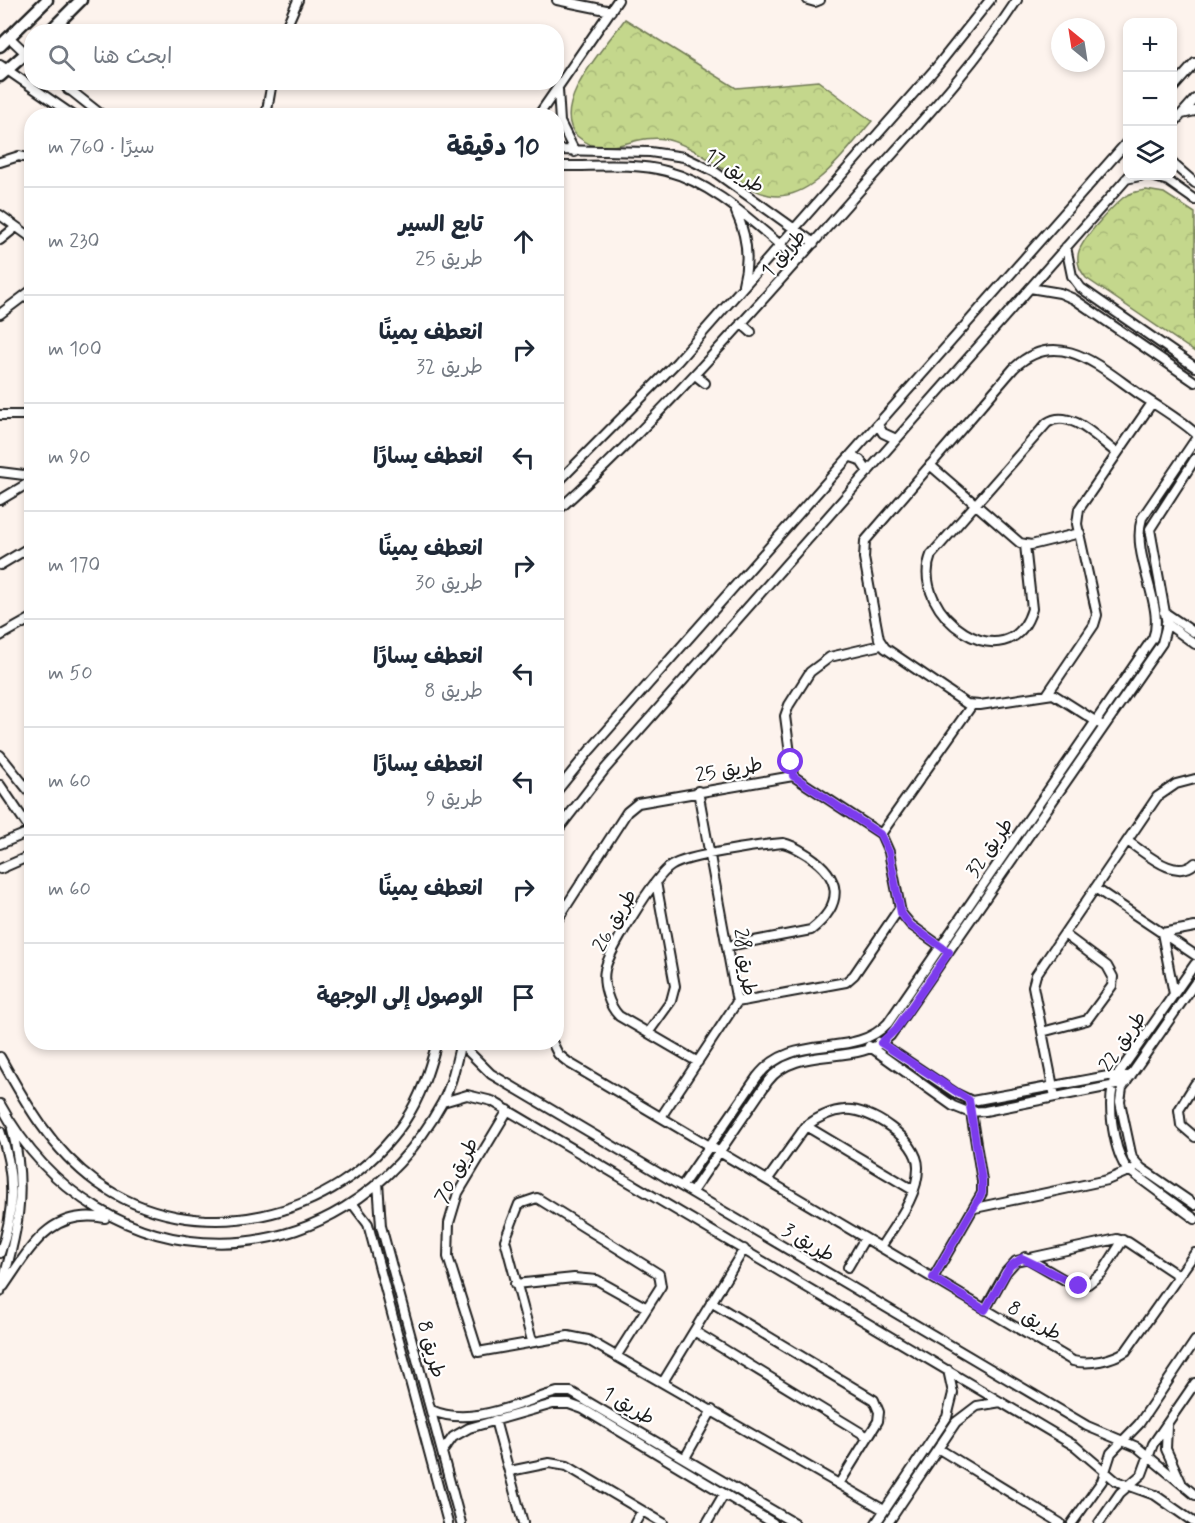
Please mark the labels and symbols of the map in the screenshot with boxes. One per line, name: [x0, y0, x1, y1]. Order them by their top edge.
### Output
north arrow: [1051, 18, 1105, 72]
street label: طريق 17: [699, 142, 769, 201]
street label: طريق 1: [755, 224, 813, 284]
route start: [777, 748, 803, 774]
street label: طريق 25: [693, 751, 765, 790]
street label: طريق 32: [960, 813, 1021, 883]
street label: طريق 26: [587, 884, 644, 957]
street label: طريق 28: [726, 927, 763, 998]
street label: طريق 22: [1093, 1006, 1153, 1077]
street label: طريق 70: [429, 1133, 486, 1208]
street label: طريق 3: [777, 1217, 839, 1269]
route end: [1065, 1272, 1091, 1298]
street label: طريق 8: [1002, 1295, 1066, 1348]
street label: طريق 8: [410, 1318, 451, 1381]
street label: طريق 1: [597, 1380, 659, 1432]

